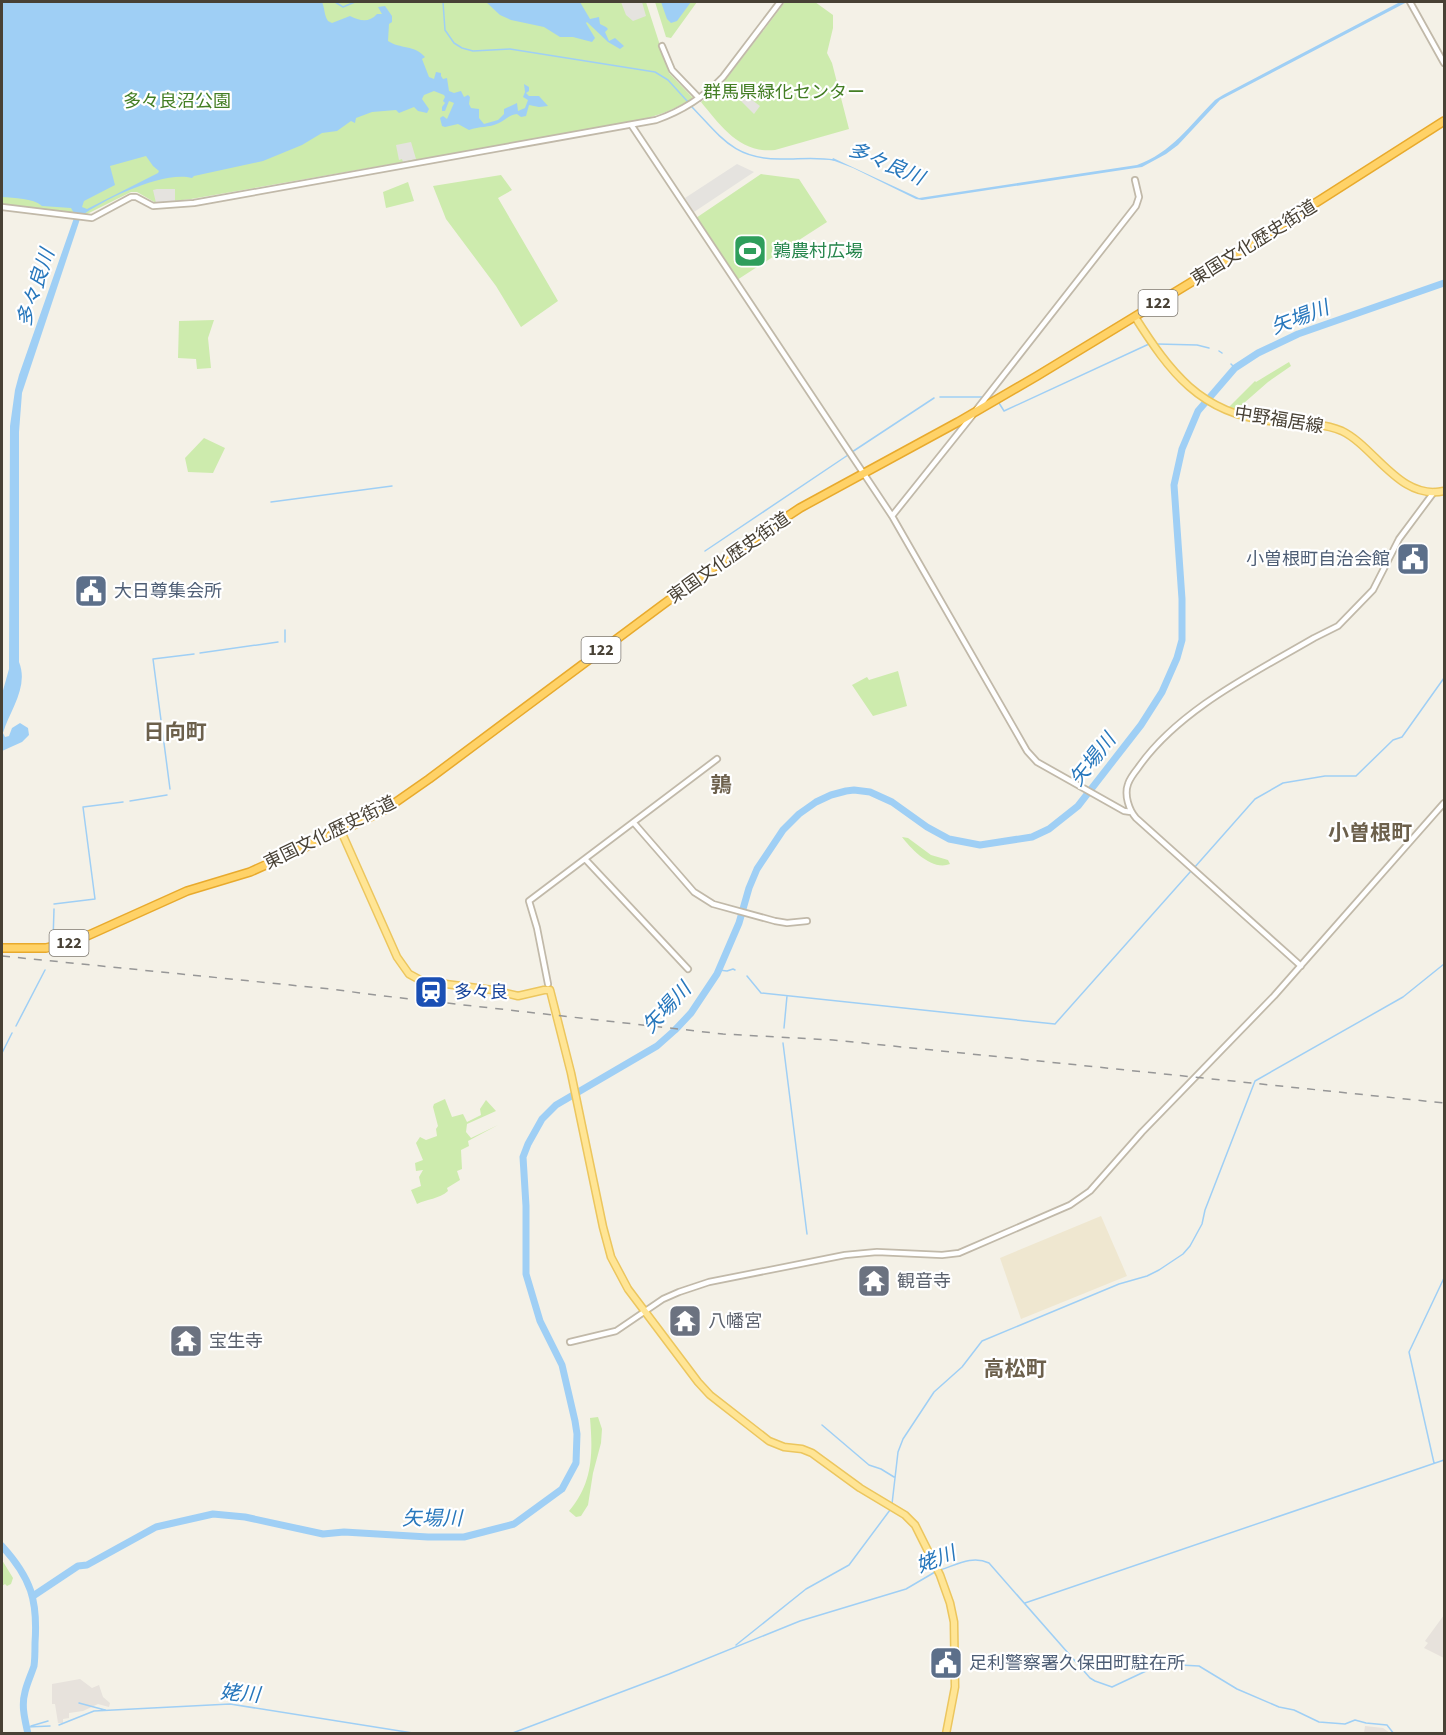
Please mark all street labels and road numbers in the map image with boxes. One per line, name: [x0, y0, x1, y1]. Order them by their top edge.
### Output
street label: 東国文化歴史街道: [1186, 194, 1322, 292]
road number: 122: [1138, 290, 1178, 316]
street label: 中野福居線: [1233, 401, 1325, 439]
street label: 東国文化歴史街道: [663, 506, 795, 610]
road number: 122: [582, 637, 620, 663]
street label: 東国文化歴史街道: [260, 790, 400, 876]
road number: 122: [50, 930, 88, 956]

